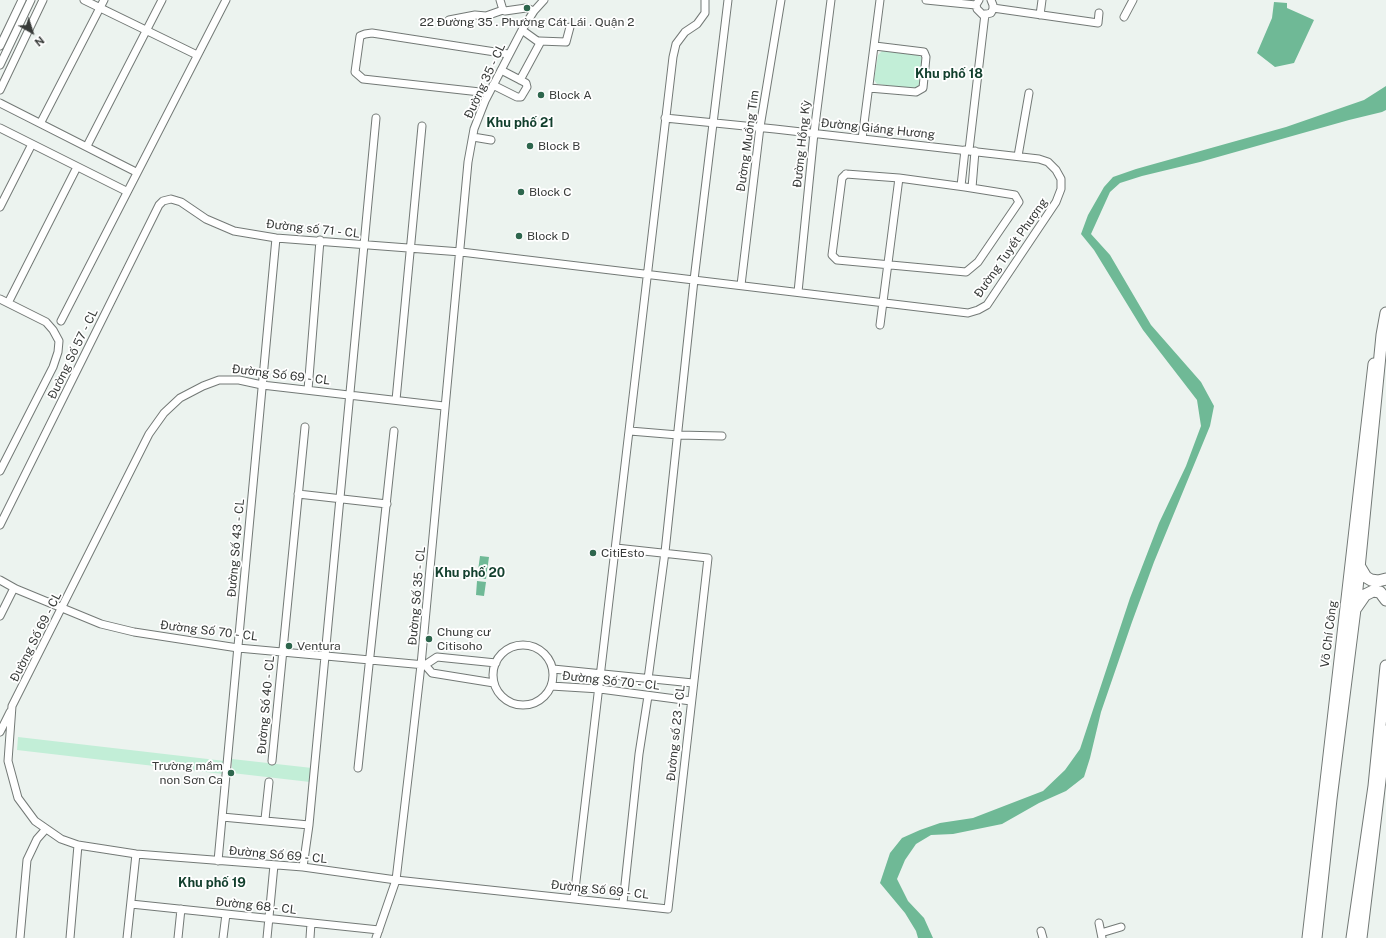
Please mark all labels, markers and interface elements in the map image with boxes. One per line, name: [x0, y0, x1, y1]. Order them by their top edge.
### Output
marker: 22 Đường 35 . Phường Cát Lái . Quận 2: [522, 3, 532, 13]
north arrow: [12, 12, 52, 52]
place label: 22 Đường 35 . Phường Cát Lái . Quận 2: [420, 15, 634, 29]
text: N: [32, 34, 47, 49]
street label: Đường 35 - CL: [461, 41, 509, 121]
district label: Khu phố 18: [915, 66, 983, 82]
place label: Block A: [549, 88, 592, 102]
street label: Đường Muồng Tím: [734, 89, 762, 193]
marker: Block A: [536, 90, 546, 100]
street label: Đường Hồng Kỳ: [790, 100, 814, 188]
district label: Khu phố 21: [486, 115, 554, 131]
street label: Đường Giáng Hương: [820, 116, 936, 142]
place label: Block B: [538, 139, 580, 153]
marker: Block B: [525, 141, 535, 151]
place label: Block C: [529, 185, 572, 199]
marker: Block C: [516, 187, 526, 197]
street label: Đường Tuyết Phượng: [971, 195, 1051, 301]
street label: Đường số 71 - CL: [265, 217, 361, 241]
place label: Block D: [527, 229, 570, 243]
marker: Block D: [514, 231, 524, 241]
street label: Đường Số 57 - CL: [45, 306, 101, 402]
street label: Đường Số 69 - CL: [231, 362, 331, 388]
street label: Đường Số 43 - CL: [225, 498, 247, 598]
street label: Đường Số 35 - CL: [406, 546, 428, 646]
place label: CitiEsto: [601, 546, 644, 560]
marker: CitiEsto: [588, 548, 598, 558]
district label: Khu phố 20: [435, 565, 505, 581]
street label: Đường Số 69 - CL: [7, 590, 65, 684]
street label: Võ Chí Công: [1318, 600, 1340, 668]
street label: Đường Số 70 - CL: [159, 618, 259, 644]
place label: Chung cư Citisoho: [437, 625, 491, 653]
marker: Chung cư Citisoho: [424, 634, 434, 644]
place label: Ventura: [297, 639, 341, 653]
marker: Ventura: [284, 641, 294, 651]
street label: Đường Số 40 - CL: [255, 655, 277, 755]
street label: Đường Số 70 - CL: [561, 669, 661, 693]
street label: Đường số 23 - CL: [664, 684, 688, 782]
place label: Trường mầm non Sơn Ca: [152, 759, 223, 787]
marker: Trường mầm non Sơn Ca: [226, 768, 236, 778]
street label: Đường Số 69 - CL: [228, 844, 328, 866]
district label: Khu phố 19: [178, 875, 246, 891]
street label: Đường Số 69 - CL: [550, 878, 650, 902]
street label: Đường 68 - CL: [215, 895, 297, 917]

